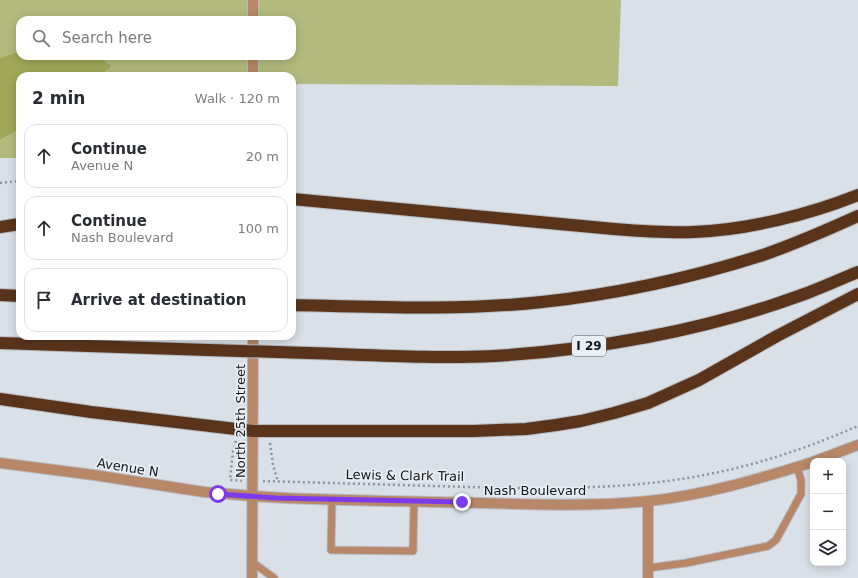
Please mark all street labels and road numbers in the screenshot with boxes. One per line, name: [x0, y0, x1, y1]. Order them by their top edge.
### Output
road number: I 29: [572, 336, 606, 356]
street label: North 25th Street: [233, 364, 248, 478]
street label: Avenue N: [96, 455, 160, 480]
street label: Lewis & Clark Trail: [346, 467, 464, 484]
street label: Nash Boulevard: [484, 483, 586, 498]

